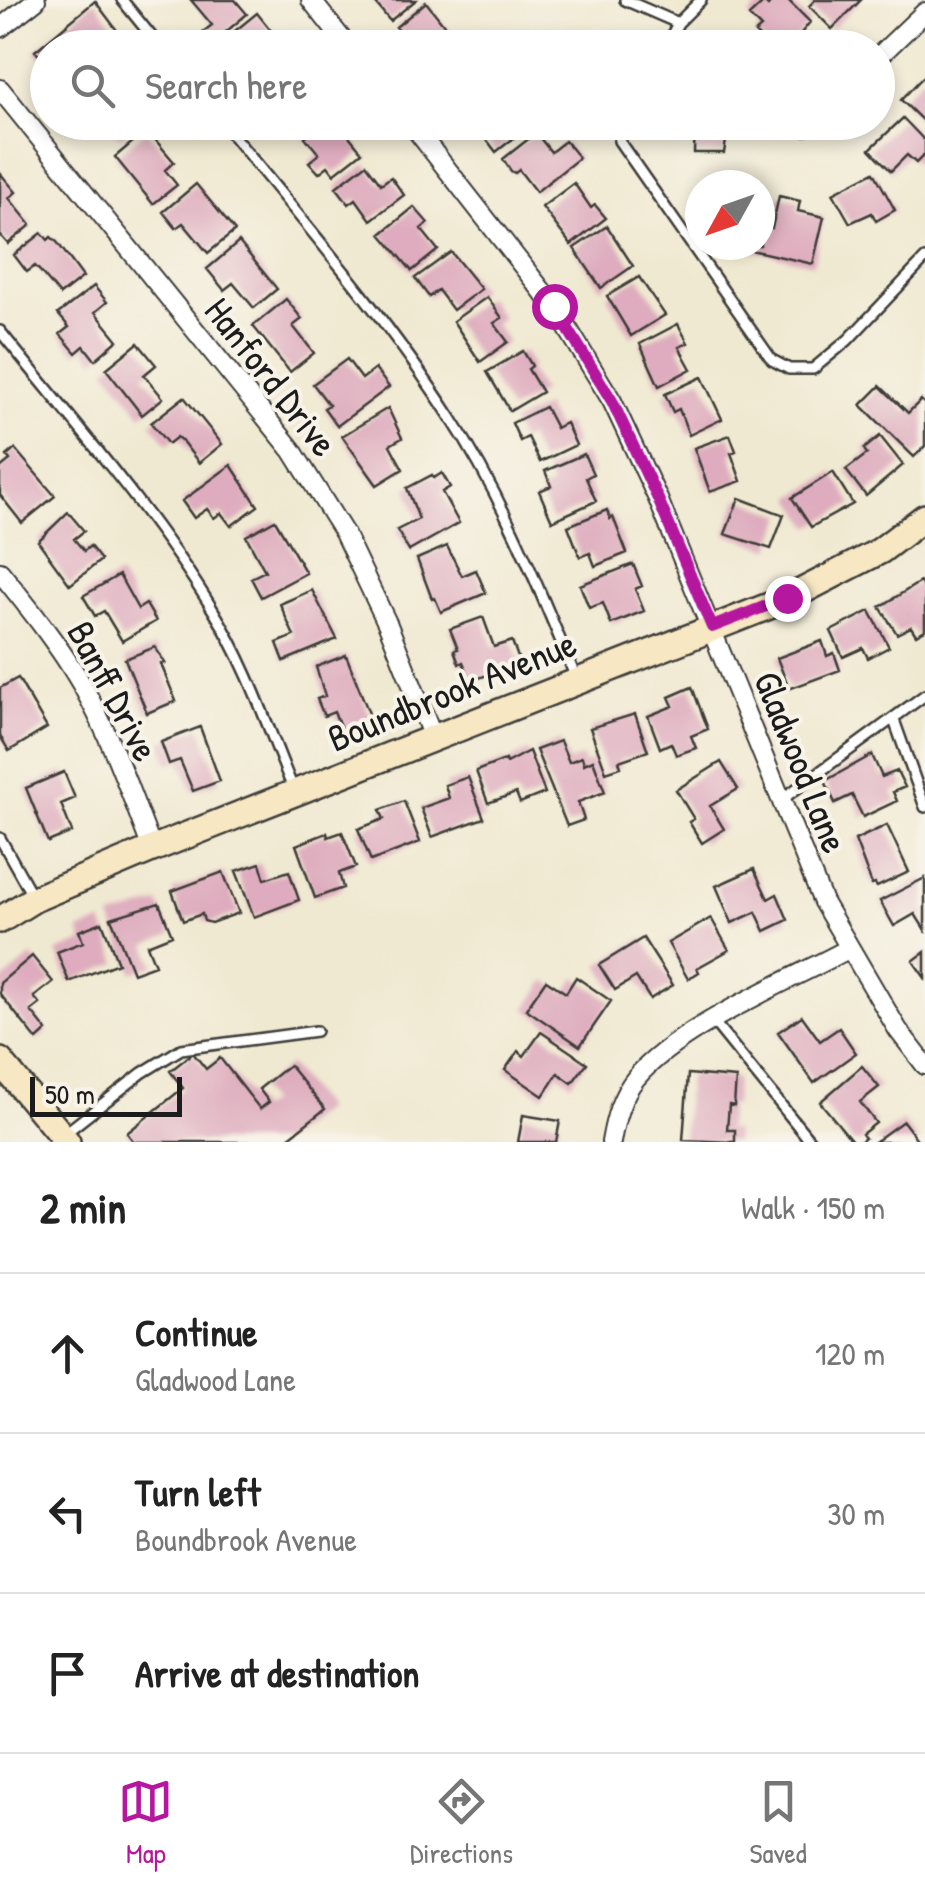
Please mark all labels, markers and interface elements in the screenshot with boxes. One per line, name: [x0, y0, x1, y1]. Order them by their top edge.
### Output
search box: [30, 30, 895, 140]
icon: search: [65, 58, 120, 113]
text: Search here: [145, 59, 307, 111]
north arrow: [685, 170, 775, 260]
route start: [532, 284, 578, 330]
street label: Hanford Drive: [193, 286, 350, 467]
route end: [765, 576, 811, 622]
street label: Banff Drive: [55, 611, 172, 770]
street label: Boundbrook Avenue: [320, 617, 584, 764]
street label: Gladwood Lane: [742, 663, 862, 860]
scale bar: [30, 1072, 182, 1116]
text: 50 m: [45, 1075, 95, 1113]
text: 2 min: [40, 1179, 126, 1236]
text: Walk · 150 m: [741, 1186, 885, 1229]
text: Continue: [135, 1306, 257, 1358]
icon: ahead: [40, 1326, 95, 1381]
text: 120 m: [815, 1332, 885, 1375]
text: Gladwood Lane: [135, 1358, 296, 1401]
text: Turn left: [135, 1466, 260, 1518]
icon: left: [40, 1486, 95, 1541]
text: 30 m: [827, 1492, 885, 1535]
text: Boundbrook Avenue: [135, 1518, 357, 1561]
icon: arrive: [40, 1646, 95, 1701]
text: Arrive at destination: [135, 1647, 419, 1699]
tab: Map: [118, 1774, 173, 1872]
tab: Directions: [410, 1774, 513, 1872]
tab: Saved: [750, 1774, 807, 1872]

